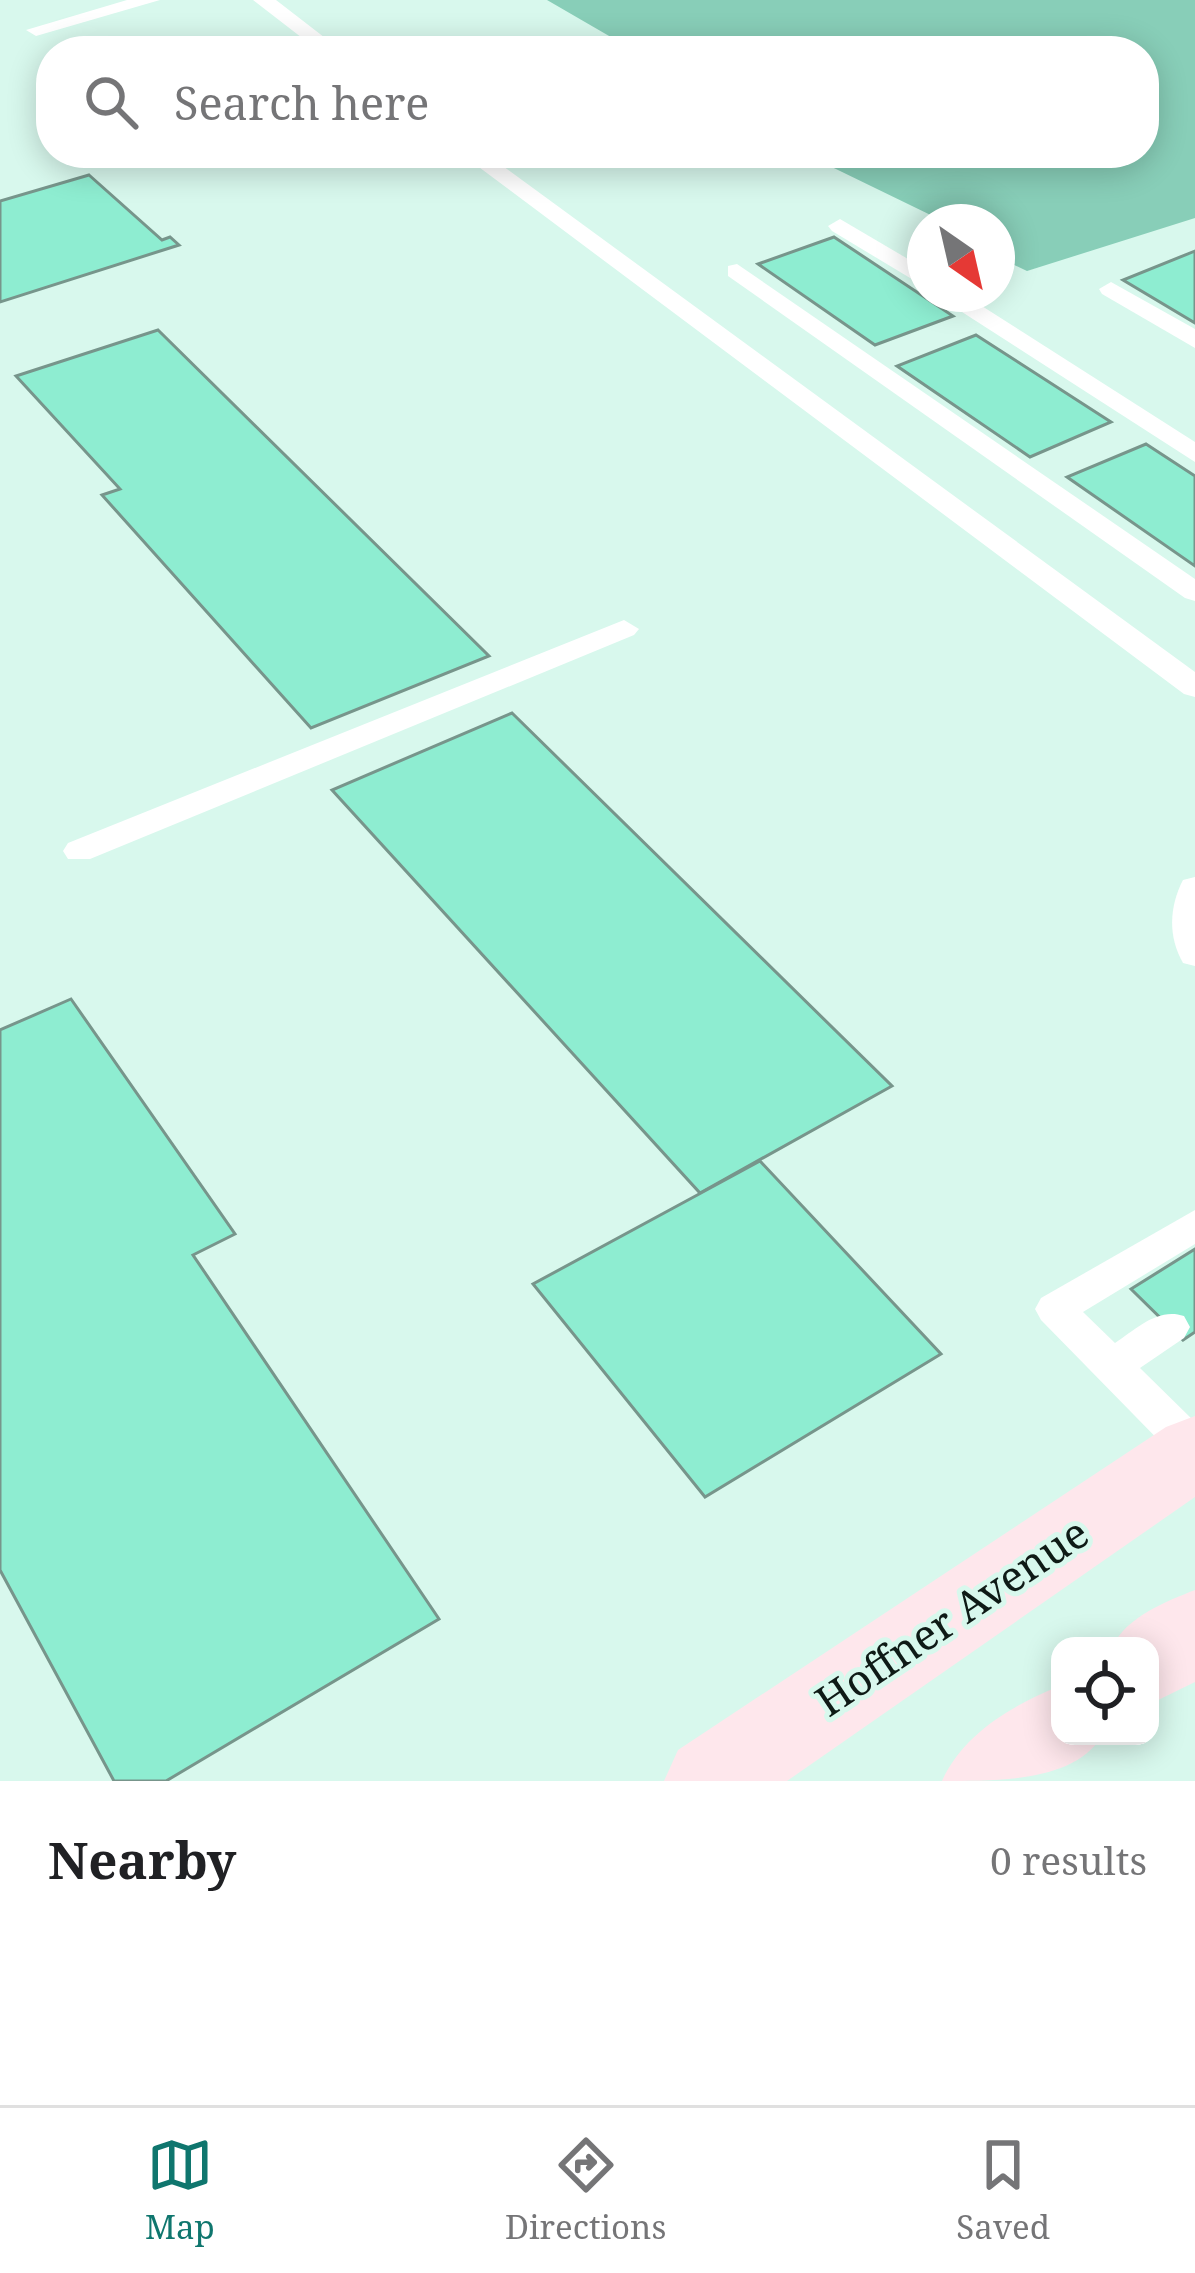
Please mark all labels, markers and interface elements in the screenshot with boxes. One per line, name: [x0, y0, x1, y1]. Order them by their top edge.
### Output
search box: [36, 36, 1159, 168]
icon: search: [78, 69, 144, 135]
text: Search here: [174, 72, 429, 133]
north arrow: [907, 204, 1015, 312]
street label: Hoffner Avenue: [804, 1503, 1099, 1728]
map controls: [1051, 1637, 1159, 1745]
button: locate: [1051, 1637, 1159, 1745]
text: Nearby: [48, 1824, 236, 1894]
text: 0 results: [990, 1833, 1147, 1886]
tab: Map: [145, 2132, 215, 2249]
tab: Directions: [505, 2132, 666, 2249]
tab: Saved: [956, 2132, 1050, 2249]

